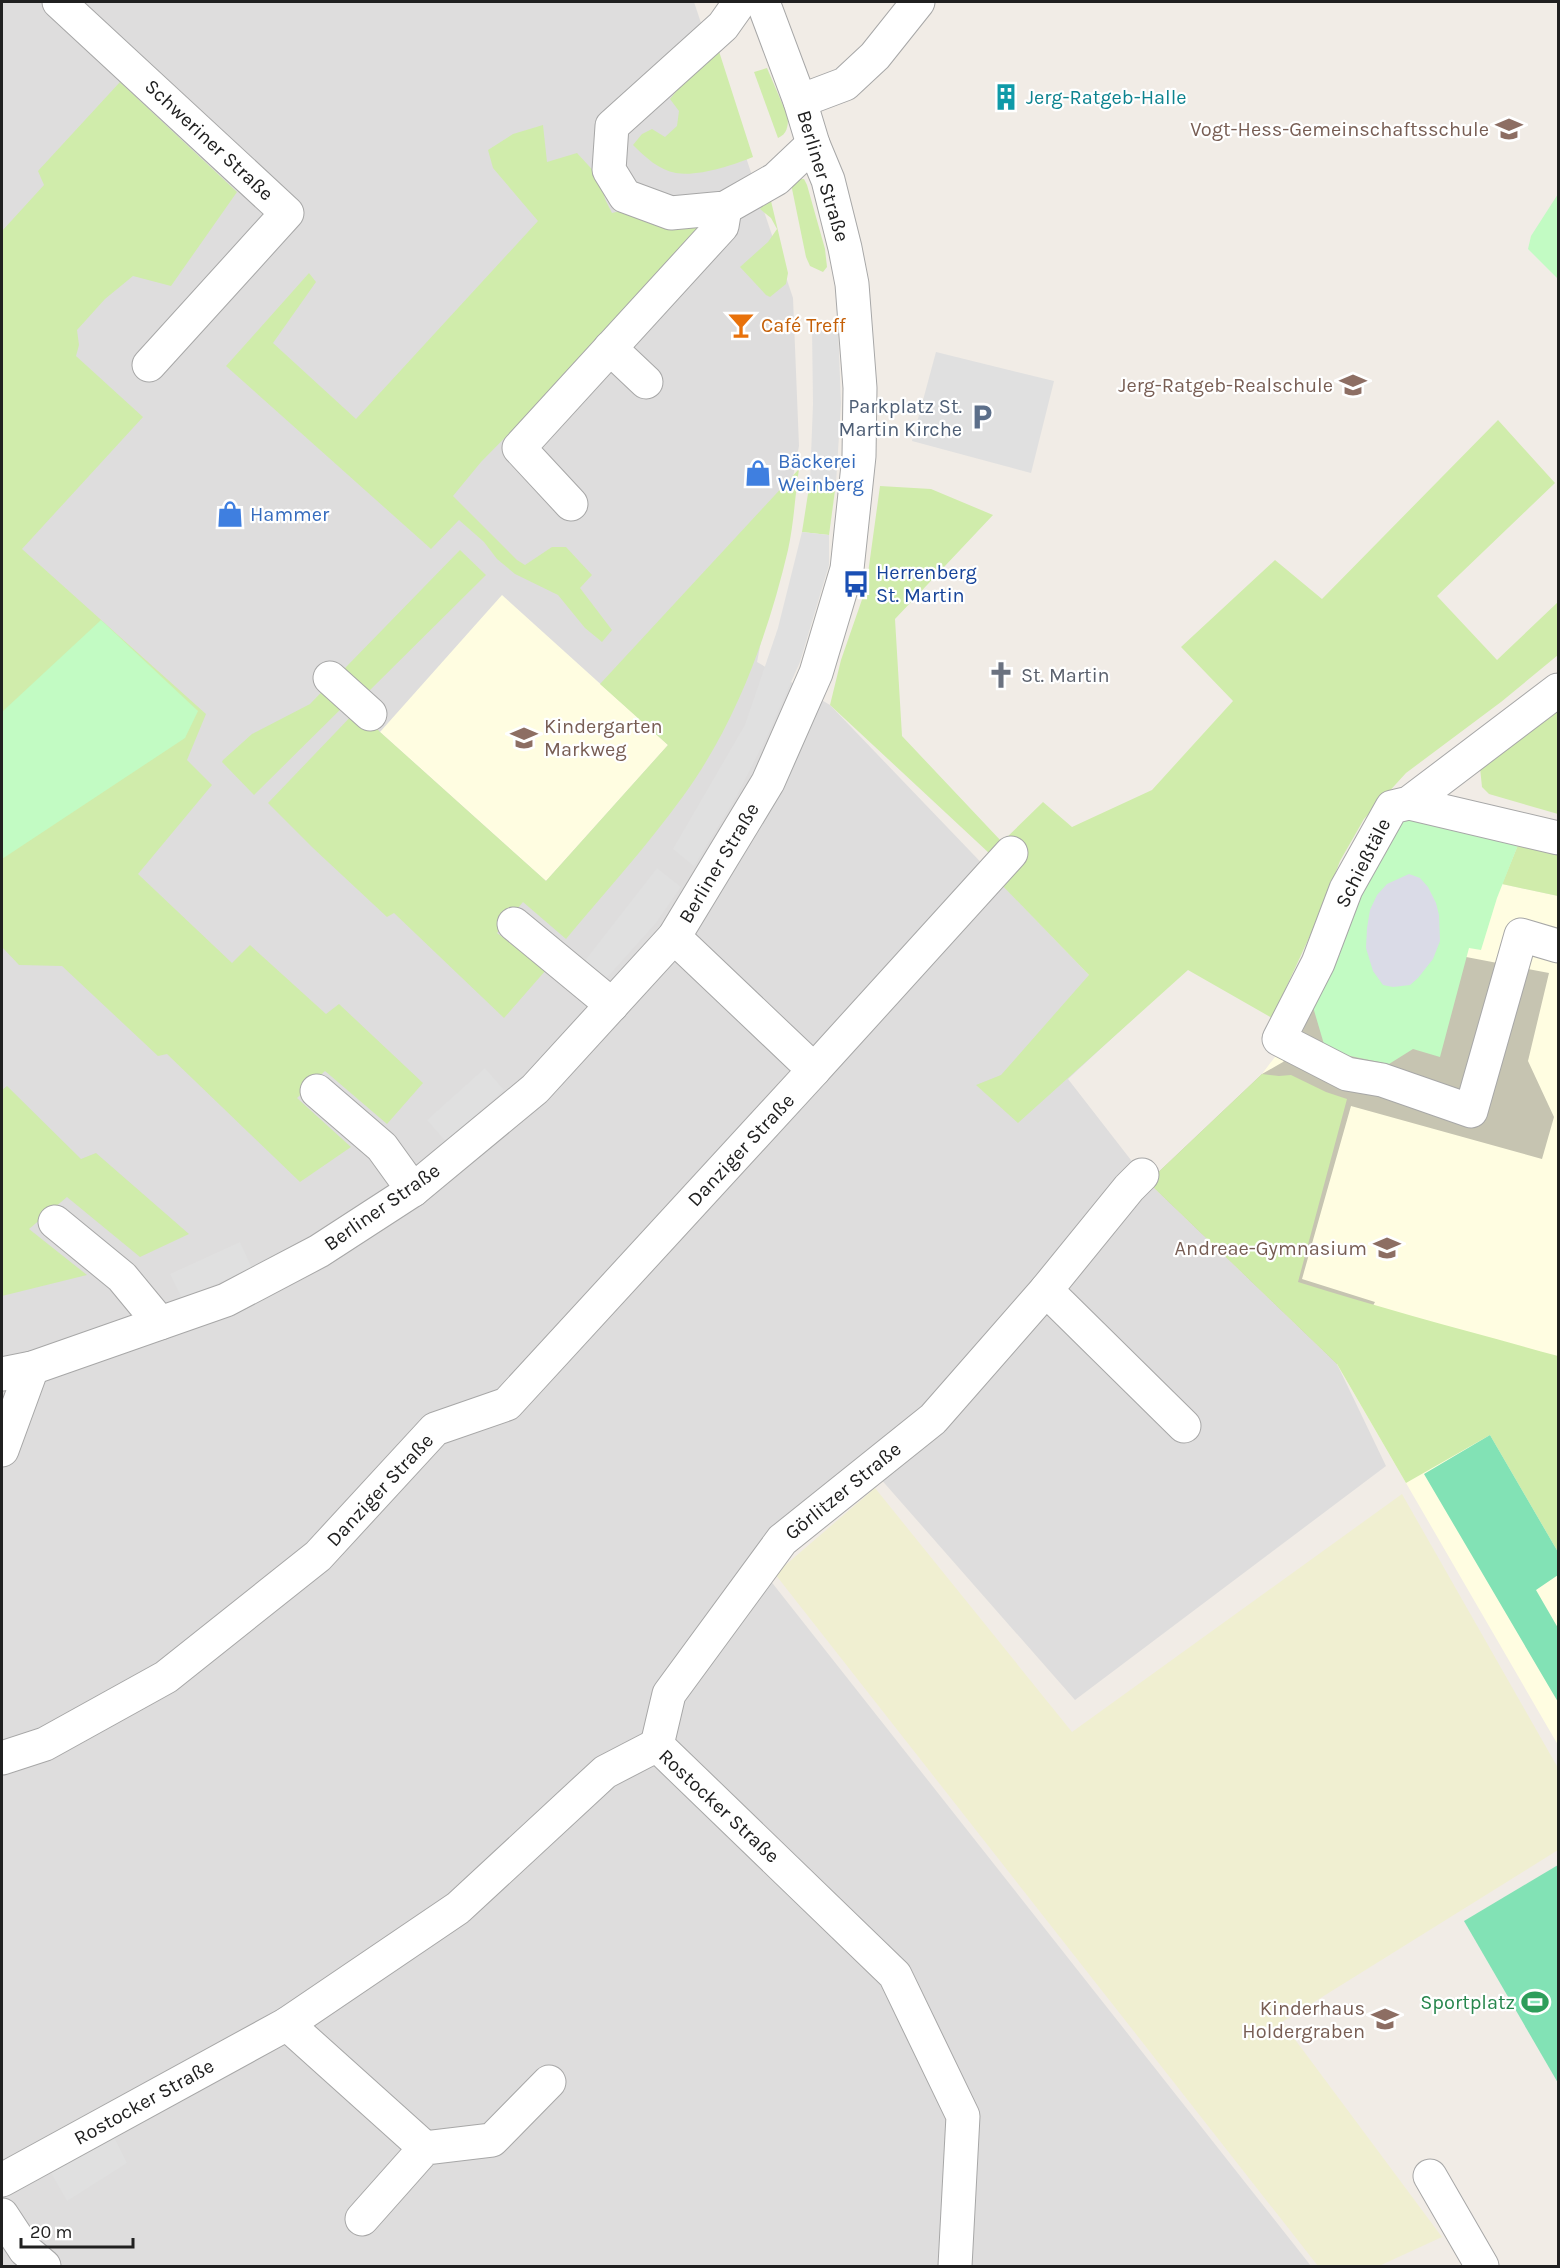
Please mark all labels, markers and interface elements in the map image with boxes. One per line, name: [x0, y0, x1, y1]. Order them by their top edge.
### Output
street label: Schweriner Straße: [140, 75, 278, 205]
building icon: Jerg-Ratgeb-Halle: [991, 82, 1021, 112]
place label: Jerg-Ratgeb-Halle: [1026, 86, 1187, 109]
street label: Berliner Straße: [792, 108, 854, 244]
school or university icon: Vogt-Hess-Gemeinschaftsschule: [1494, 114, 1524, 144]
place label: Vogt-Hess-Gemeinschaftsschule: [1190, 118, 1489, 141]
bar icon: Café Treff: [726, 310, 756, 340]
place label: Café Treff: [761, 314, 846, 337]
school or university icon: Jerg-Ratgeb-Realschule: [1338, 370, 1368, 400]
place label: Jerg-Ratgeb-Realschule: [1118, 374, 1333, 397]
place label: Parkplatz St. Martin Kirche: [839, 395, 962, 441]
parking icon: Parkplatz St. Martin Kirche: [967, 402, 997, 432]
place label: Bäckerei Weinberg: [778, 450, 864, 496]
shop icon: Bäckerei Weinberg: [743, 458, 773, 488]
shop icon: Hammer: [215, 499, 245, 529]
place label: Hammer: [250, 503, 330, 526]
place label: Herrenberg St. Martin: [876, 561, 977, 607]
bus stop icon: Herrenberg St. Martin: [841, 569, 871, 599]
church icon: St. Martin: [986, 660, 1016, 690]
place label: St. Martin: [1021, 664, 1110, 687]
place label: Kindergarten Markweg: [544, 715, 663, 761]
school or university icon: Kindergarten Markweg: [509, 723, 539, 753]
street label: Berliner Straße: [674, 799, 764, 927]
street label: Schießtäle: [1331, 814, 1395, 912]
street label: Danziger Straße: [683, 1089, 799, 1211]
street label: Berliner Straße: [320, 1159, 444, 1255]
school or university icon: Andreae-Gymnasium: [1372, 1233, 1402, 1263]
place label: Andreae-Gymnasium: [1175, 1237, 1367, 1260]
street label: Danziger Straße: [322, 1429, 438, 1551]
street label: Görlitzer Straße: [780, 1437, 906, 1545]
street label: Rostocker Straße: [654, 1744, 784, 1868]
sports icon: Sportplatz: [1520, 1987, 1550, 2017]
place label: Sportplatz: [1420, 1991, 1515, 2014]
place label: Kinderhaus Holdergraben: [1242, 1997, 1365, 2043]
school or university icon: Kinderhaus Holdergraben: [1370, 2004, 1400, 2034]
street label: Rostocker Straße: [70, 2054, 218, 2150]
scale bar: [21, 2211, 134, 2249]
text: 20 m: [30, 2221, 72, 2243]

